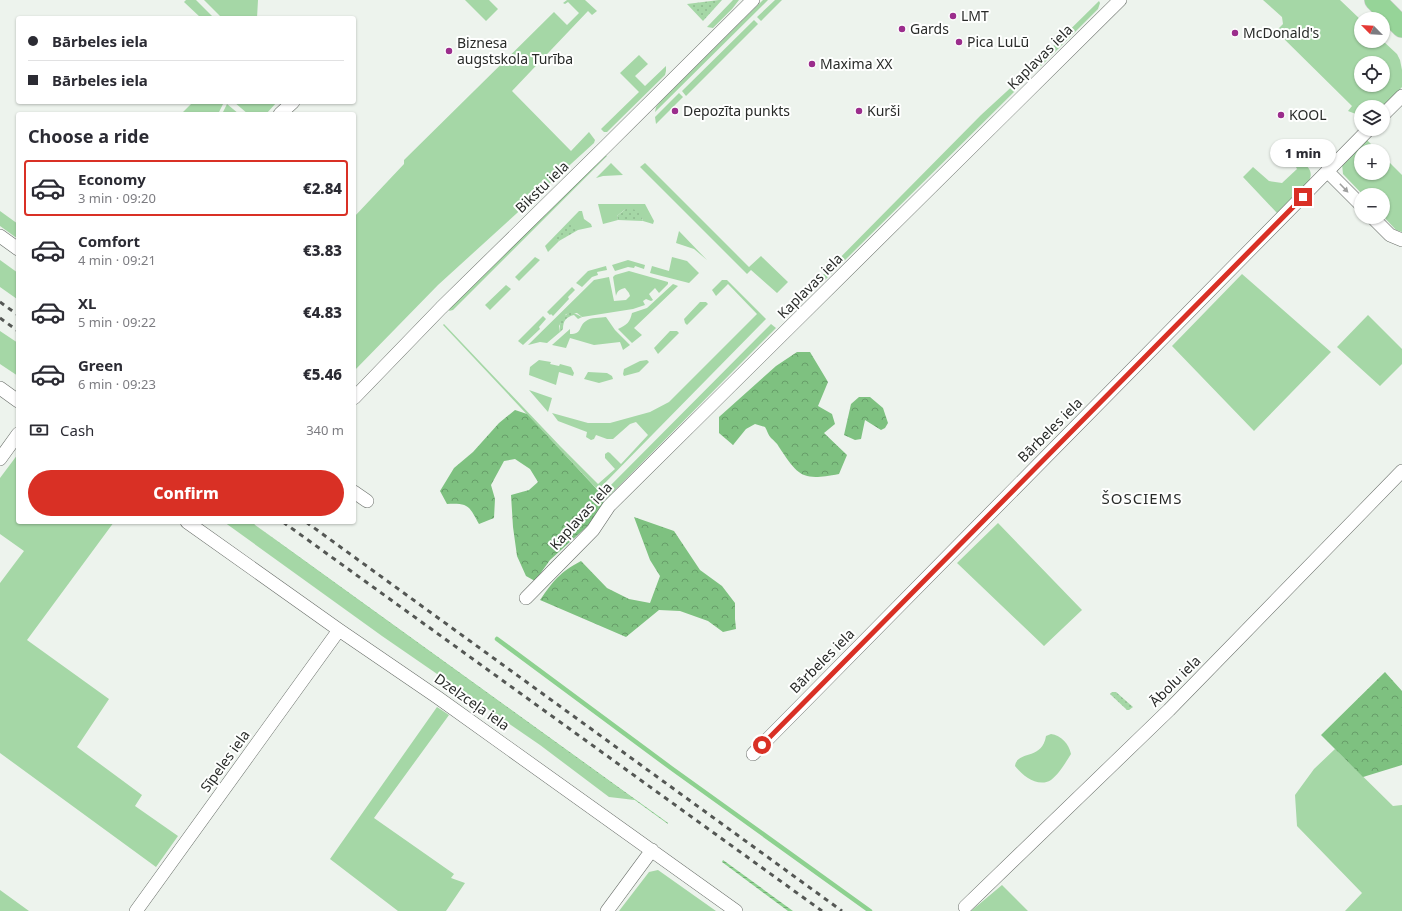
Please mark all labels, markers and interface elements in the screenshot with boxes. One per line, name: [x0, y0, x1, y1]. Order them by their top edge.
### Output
place label: LMT: [961, 6, 989, 25]
marker: LMT: [948, 11, 958, 21]
north arrow: [1354, 12, 1390, 48]
map controls: [1354, 12, 1390, 224]
place label: Gards: [910, 19, 949, 38]
street label: Kaplavas iela: [1003, 20, 1076, 93]
place label: McDonald's: [1243, 23, 1320, 42]
marker: Gards: [897, 24, 907, 34]
marker: McDonald's: [1230, 28, 1240, 38]
text: Bārbeles iela: [52, 31, 148, 51]
place label: Pica LuLū: [967, 32, 1029, 51]
place label: Biznesa augstskola Turība: [457, 33, 573, 68]
marker: Pica LuLū: [954, 37, 964, 47]
marker: Biznesa augstskola Turība: [444, 46, 454, 56]
place label: Maxima XX: [820, 54, 893, 73]
button: locate: [1354, 56, 1390, 92]
marker: Maxima XX: [807, 59, 817, 69]
text: Bārbeles iela: [52, 70, 148, 90]
button: layers: [1354, 100, 1390, 136]
place label: Depozīta punkts: [683, 101, 790, 120]
place label: Kurši: [867, 101, 900, 120]
place label: KOOL: [1289, 105, 1327, 124]
marker: Depozīta punkts: [670, 106, 680, 116]
marker: Kurši: [854, 106, 864, 116]
marker: KOOL: [1276, 110, 1286, 120]
text: Choose a ride: [28, 124, 149, 148]
callout: 1 min: [1270, 139, 1336, 167]
text: 1 min: [1285, 144, 1321, 162]
button: +: [1354, 144, 1390, 180]
street label: Bikstu iela: [511, 156, 572, 217]
text: Economy: [78, 169, 146, 189]
icon: car: [30, 170, 66, 206]
text: €2.84: [303, 178, 342, 198]
one-way arrow: [1339, 183, 1349, 193]
route end: [1294, 188, 1312, 206]
button: −: [1354, 188, 1390, 224]
text: 3 min · 09:20: [78, 189, 156, 207]
text: Comfort: [78, 231, 140, 251]
icon: car: [30, 232, 66, 268]
text: €3.83: [303, 240, 342, 260]
street label: Kaplavas iela: [773, 249, 846, 322]
text: 4 min · 09:21: [78, 251, 156, 269]
text: XL: [78, 293, 96, 313]
icon: car: [30, 294, 66, 330]
text: €4.83: [303, 302, 342, 322]
text: 5 min · 09:22: [78, 313, 156, 331]
text: Green: [78, 355, 123, 375]
icon: car: [30, 356, 66, 392]
text: €5.46: [303, 364, 342, 384]
text: 6 min · 09:23: [78, 375, 156, 393]
street label: Bārbeles iela: [1013, 393, 1086, 466]
icon: cash: [28, 419, 50, 441]
text: Cash: [60, 420, 94, 440]
text: 340 m: [306, 421, 344, 439]
button: Confirm: [28, 470, 344, 516]
street label: Kaplavas iela: [545, 478, 616, 554]
district label: ŠOSCIEMS: [1102, 488, 1182, 508]
street label: Bārbeles iela: [785, 624, 858, 697]
street label: Ābolu iela: [1145, 651, 1204, 710]
street label: Dzelzceļa iela: [431, 669, 514, 734]
street label: Sīpeles iela: [196, 726, 254, 796]
route start: [753, 736, 771, 754]

